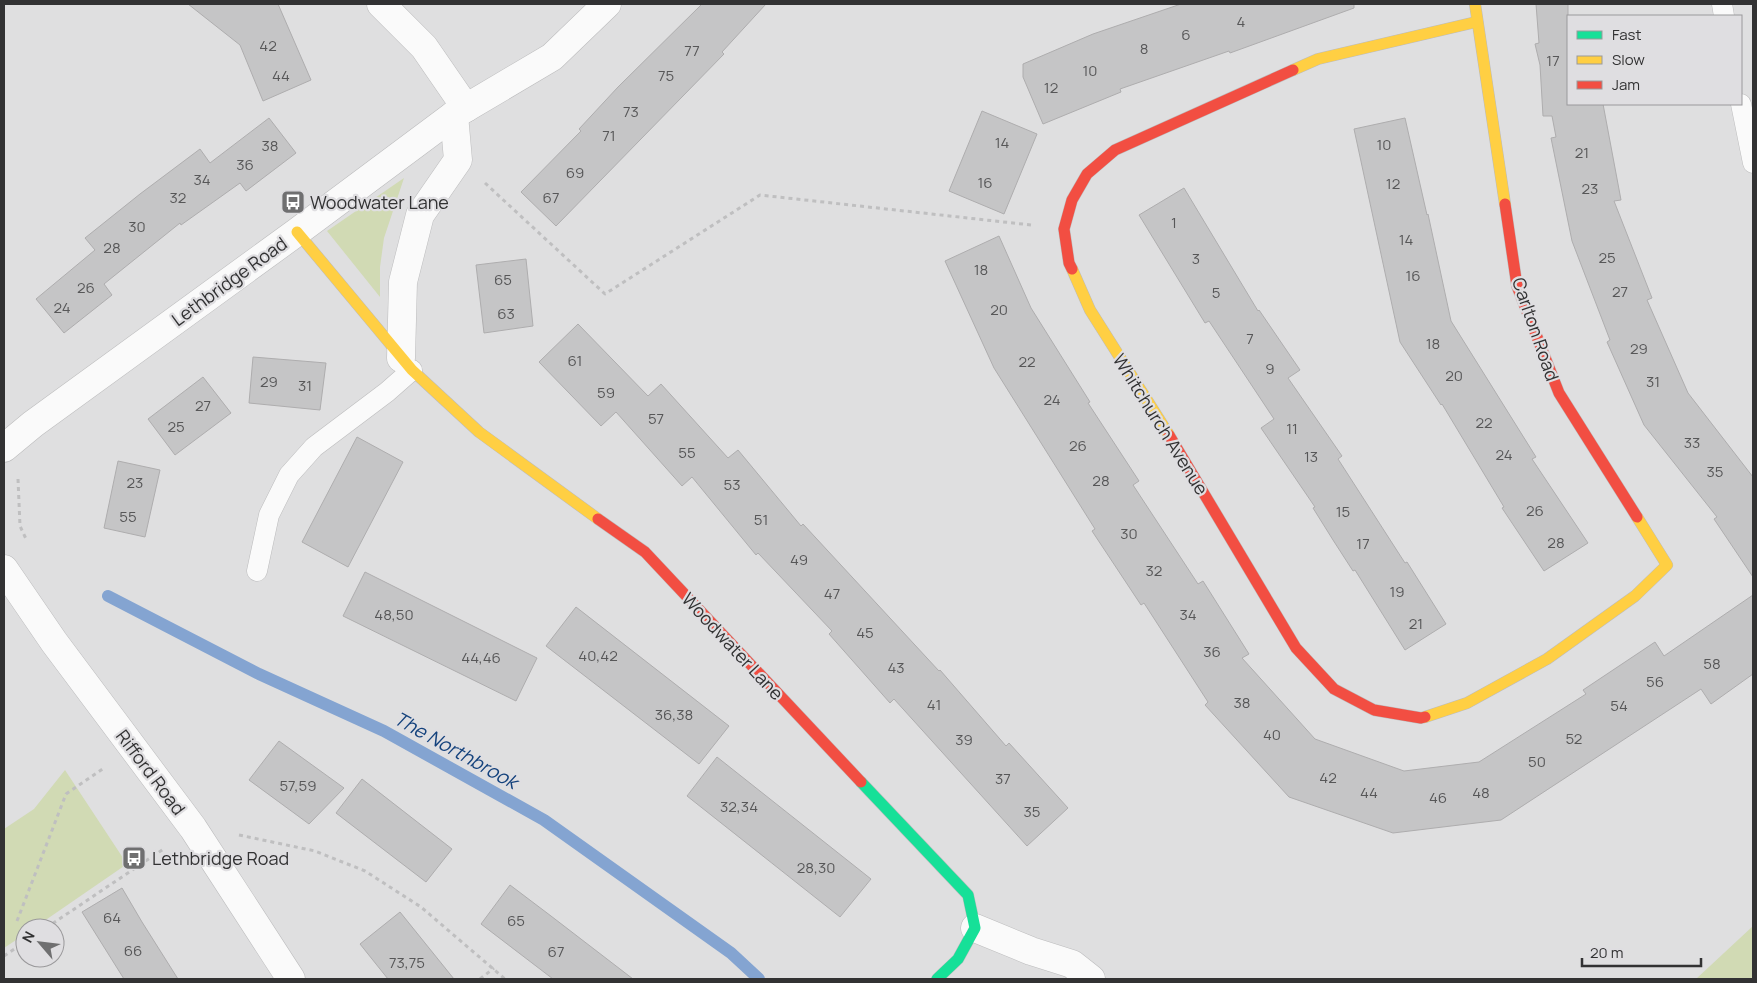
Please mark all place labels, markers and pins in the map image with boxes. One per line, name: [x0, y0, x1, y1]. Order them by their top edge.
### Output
bus stop icon: Woodwater Lane: [280, 189, 306, 215]
place label: Woodwater Lane: [310, 190, 449, 214]
bus stop icon: Lethbridge Road: [121, 845, 147, 871]
place label: Lethbridge Road: [152, 846, 289, 870]

